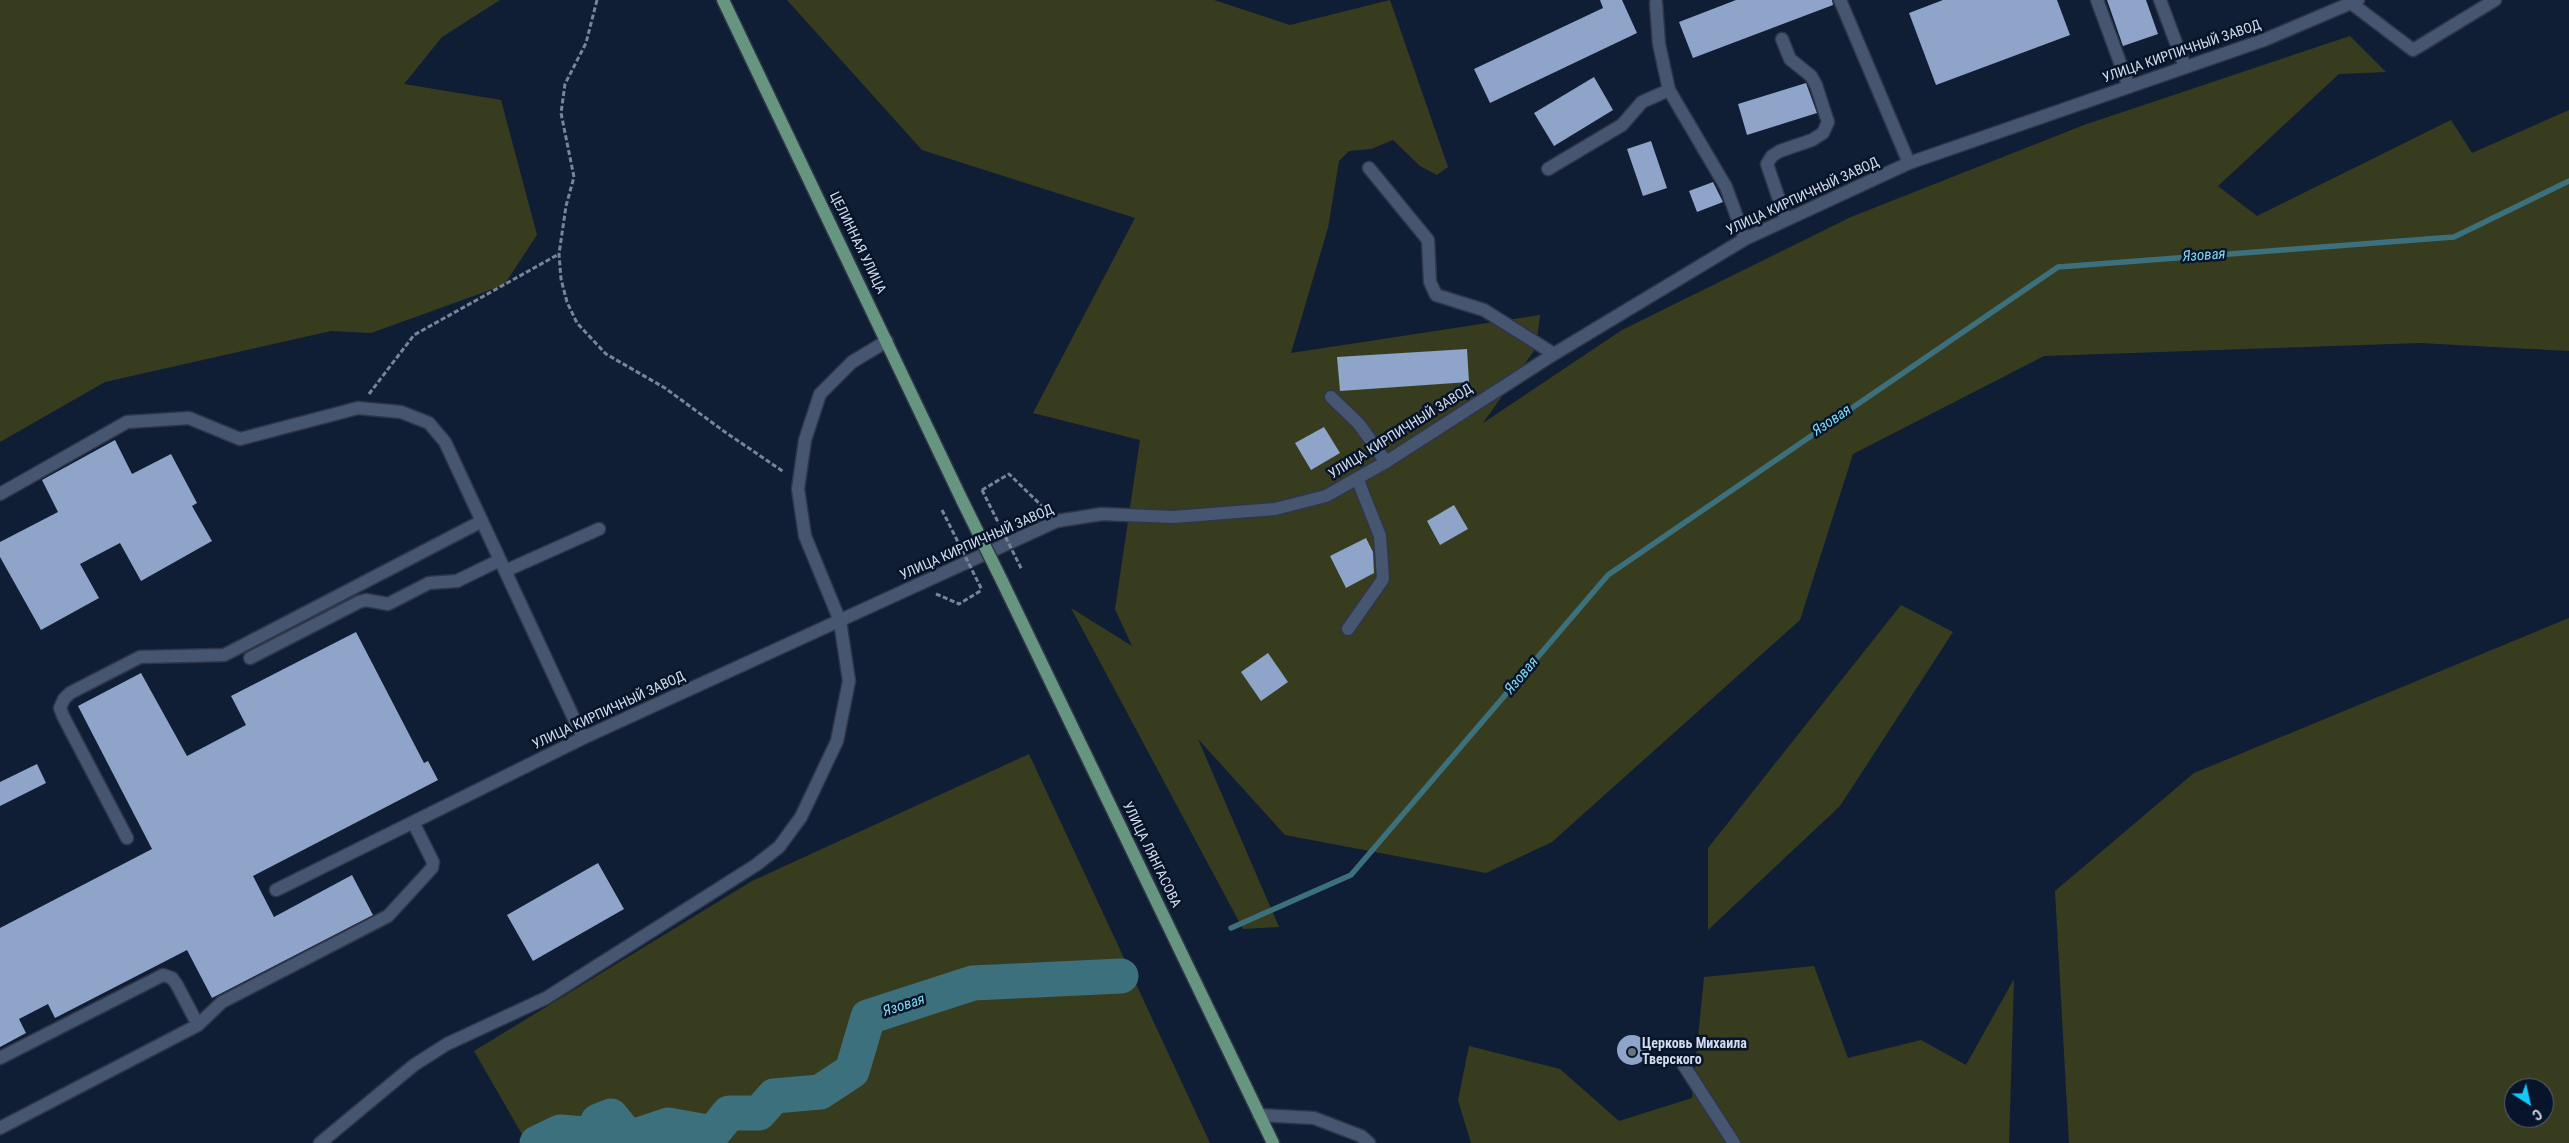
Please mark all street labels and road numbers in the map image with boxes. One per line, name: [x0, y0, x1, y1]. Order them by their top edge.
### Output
street label: УЛИЦА КИРПИЧНЫЙ ЗАВОД: [2101, 17, 2263, 87]
street label: УЛИЦА КИРПИЧНЫЙ ЗАВОД: [1724, 154, 1882, 240]
street label: ЦЕЛИННАЯ УЛИЦА: [825, 189, 889, 297]
street label: УЛИЦА КИРПИЧНЫЙ ЗАВОД: [1326, 381, 1476, 483]
street label: УЛИЦА КИРПИЧНЫЙ ЗАВОД: [898, 501, 1056, 585]
street label: УЛИЦА КИРПИЧНЫЙ ЗАВОД: [530, 668, 688, 754]
street label: УЛИЦА ЛЯНГАСОВА: [1118, 799, 1184, 911]

